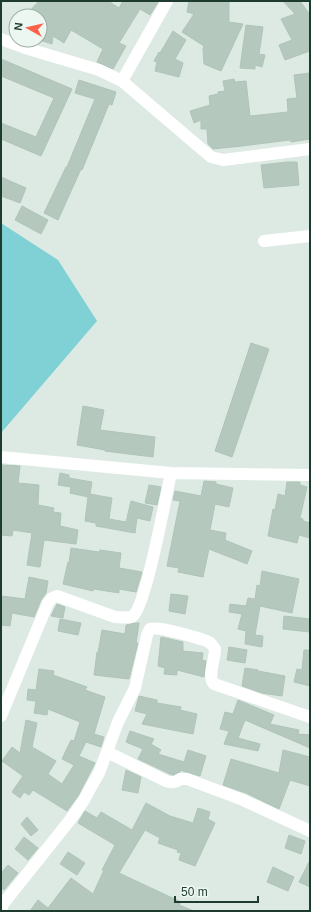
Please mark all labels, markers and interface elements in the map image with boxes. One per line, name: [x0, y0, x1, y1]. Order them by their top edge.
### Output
north arrow: [8, 8, 48, 48]
text: N: [12, 22, 25, 31]
scale bar: [175, 878, 258, 904]
text: 50 m: [181, 885, 208, 899]

